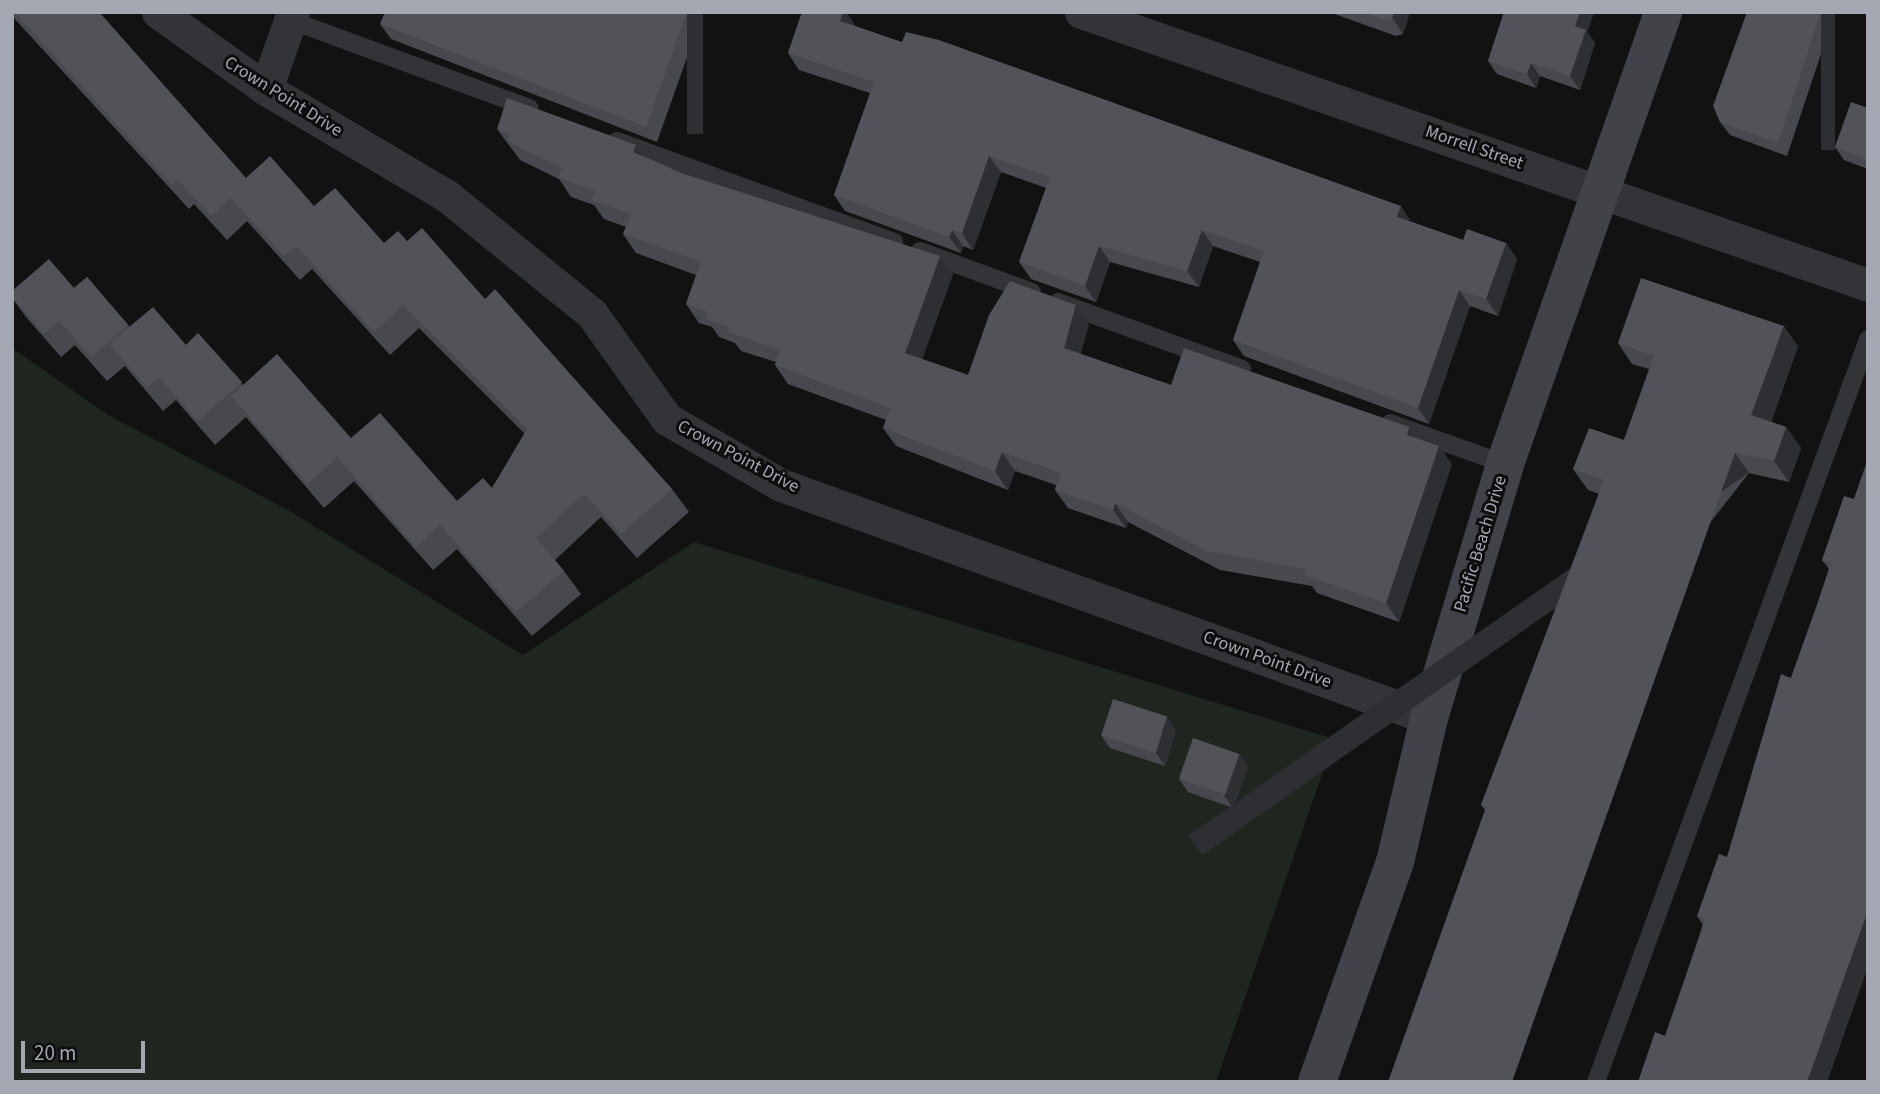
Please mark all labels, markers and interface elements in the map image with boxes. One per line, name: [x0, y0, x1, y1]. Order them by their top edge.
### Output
street label: Crown Point Drive: [220, 52, 346, 142]
street label: Morrell Street: [1422, 121, 1526, 175]
street label: Crown Point Drive: [673, 416, 803, 498]
street label: Pacific Beach Drive: [1450, 473, 1512, 615]
street label: Crown Point Drive: [1200, 627, 1334, 693]
scale bar: [24, 1028, 149, 1072]
text: 20 m: [34, 1038, 76, 1068]

